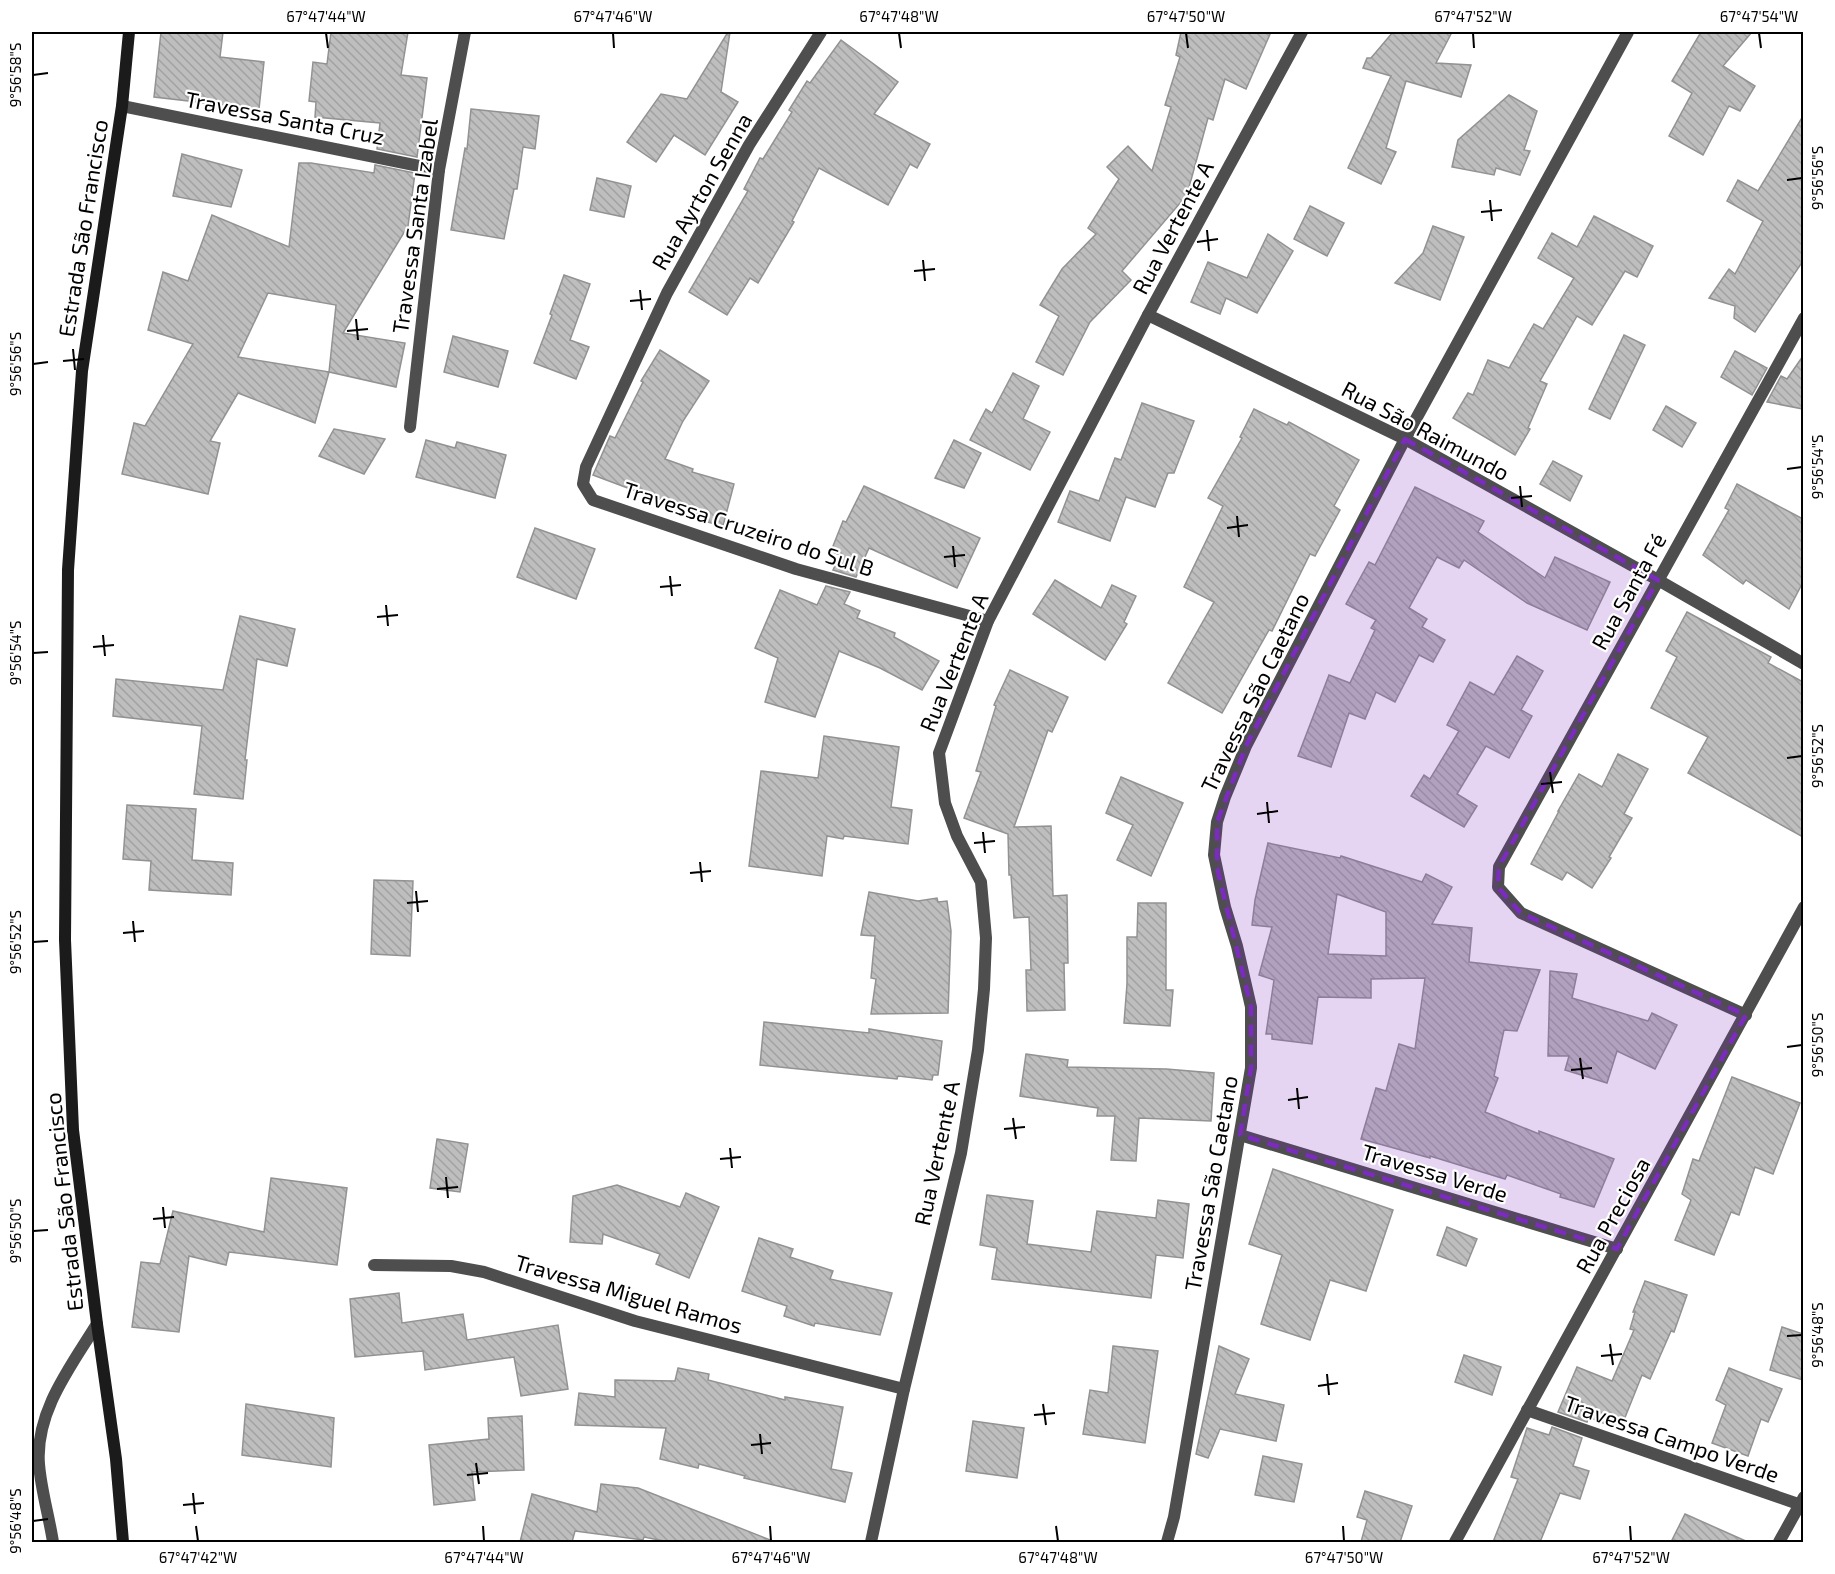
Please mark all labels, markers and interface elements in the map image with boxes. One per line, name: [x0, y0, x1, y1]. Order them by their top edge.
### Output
text: 67°47'44"W: [286, 7, 366, 25]
text: 67°47'46"W: [574, 7, 652, 25]
text: 67°47'48"W: [859, 7, 939, 25]
text: 67°47'50"W: [1147, 7, 1225, 25]
text: 67°47'52"W: [1434, 7, 1512, 25]
text: 67°47'54"W: [1720, 7, 1798, 25]
text: 9°56'58"S: [6, 43, 24, 107]
street label: Travessa Santa Cruz: [183, 85, 387, 149]
street label: Rua Ayrton Senna: [646, 108, 756, 274]
street label: Travessa Santa Izabel: [386, 116, 442, 335]
street label: Estrada São Francisco: [52, 117, 112, 339]
text: 9°56'56"S: [1808, 146, 1826, 210]
street label: Rua Vertente A: [1126, 156, 1218, 298]
text: 9°56'56"S: [6, 332, 24, 396]
street label: Rua São Raimundo: [1338, 375, 1514, 485]
text: 9°56'54"S: [1808, 435, 1826, 499]
street label: Travessa Cruzeiro do Sul B: [620, 475, 878, 581]
street label: Rua Santa Fé: [1585, 528, 1671, 654]
street label: Travessa São Caetano: [1194, 588, 1314, 796]
street label: Rua Vertente A: [913, 589, 993, 735]
text: 9°56'54"S: [6, 621, 24, 685]
text: 9°56'52"S: [1808, 724, 1826, 788]
text: 9°56'52"S: [6, 910, 24, 974]
text: 9°56'50"S: [1808, 1013, 1826, 1077]
street label: Travessa São Caetano: [1178, 1073, 1242, 1293]
street label: Rua Vertente A: [908, 1078, 964, 1228]
street label: Estrada São Francisco: [39, 1091, 87, 1313]
street label: Travessa Verde: [1359, 1137, 1511, 1207]
street label: Rua Preciosa: [1569, 1153, 1655, 1277]
text: 9°56'50"S: [6, 1199, 24, 1263]
street label: Travessa Miguel Ramos: [512, 1248, 746, 1338]
text: 9°56'48"S: [1808, 1302, 1826, 1368]
street label: Travessa Campo Verde: [1561, 1389, 1783, 1487]
text: 9°56'48"S: [6, 1488, 24, 1554]
text: 67°47'42"W: [159, 1548, 237, 1566]
text: 67°47'44"W: [444, 1548, 524, 1566]
text: 67°47'46"W: [732, 1548, 810, 1566]
text: 67°47'48"W: [1018, 1548, 1098, 1566]
text: 67°47'50"W: [1305, 1548, 1383, 1566]
text: 67°47'52"W: [1592, 1548, 1670, 1566]

